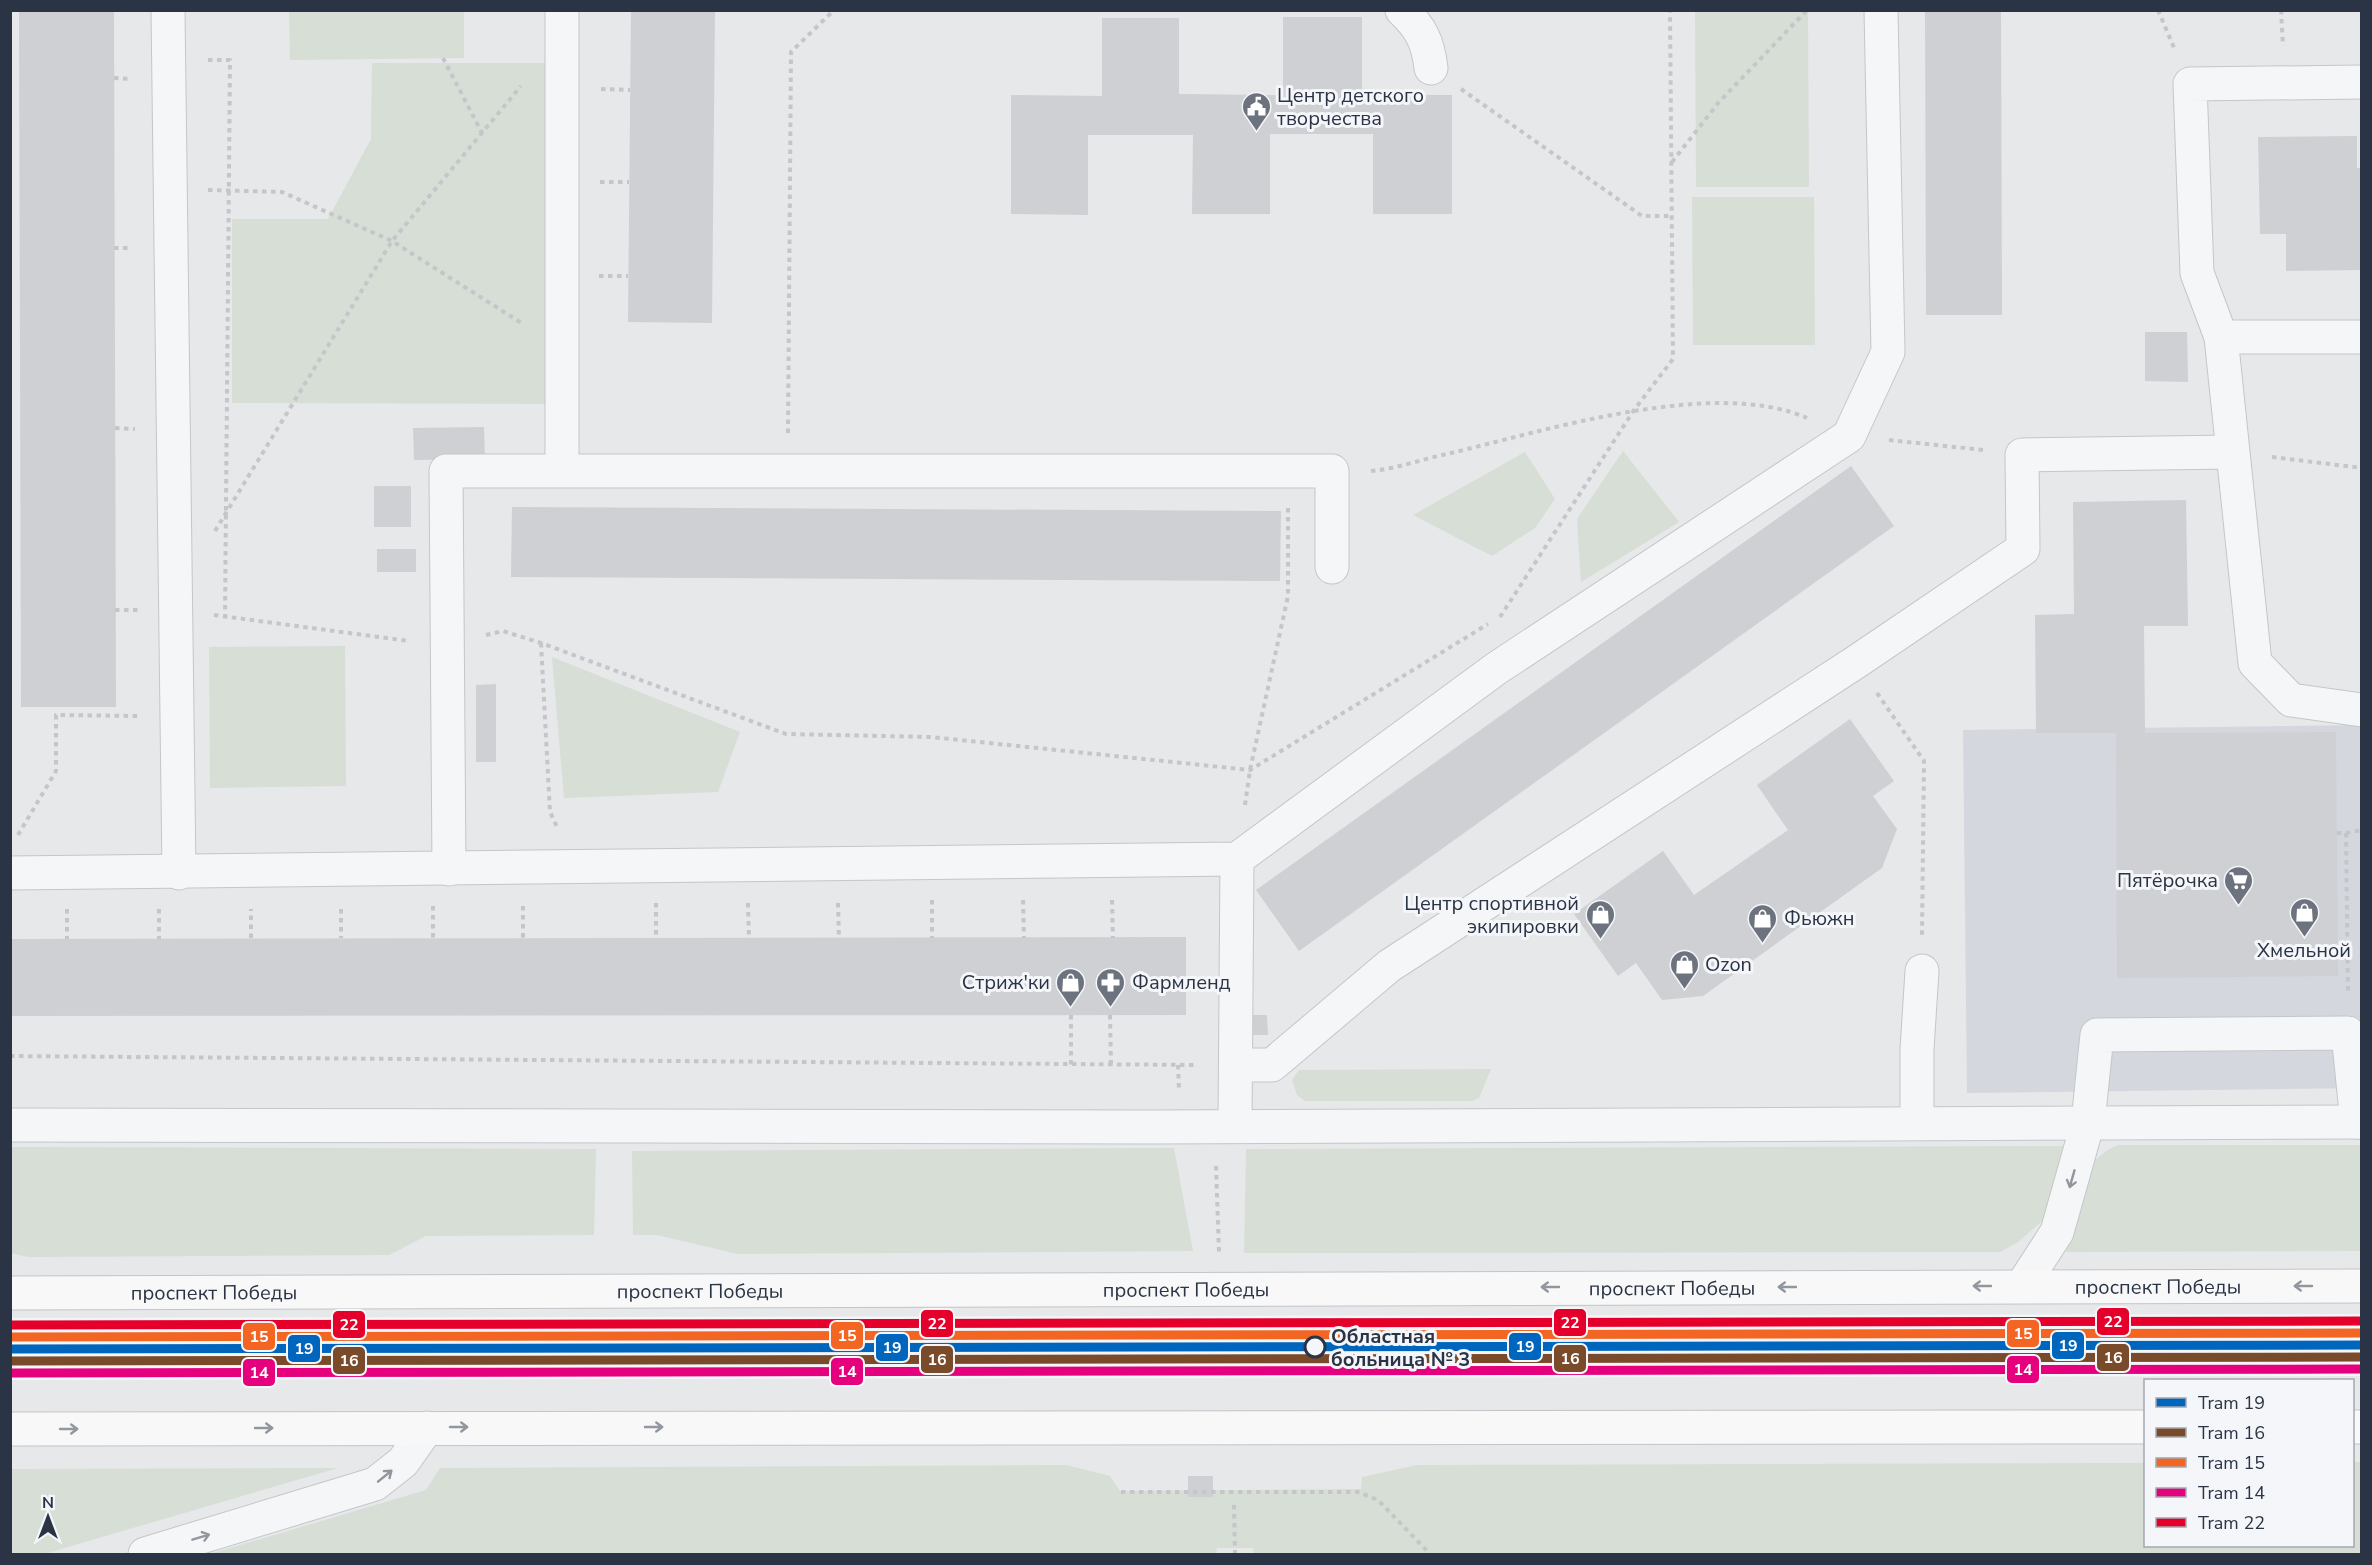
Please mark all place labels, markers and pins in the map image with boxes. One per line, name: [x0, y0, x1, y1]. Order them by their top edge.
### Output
place label: Центр детского творчества: [1277, 82, 1424, 132]
public building icon: Центр детского творчества: [1240, 90, 1272, 132]
supermarket icon: Пятёрочка: [2223, 864, 2255, 906]
place label: Пятёрочка: [2117, 867, 2218, 894]
place label: Центр спортивной экипировки: [1404, 890, 1579, 940]
shop icon: Хмельной: [2288, 896, 2320, 938]
shop icon: Центр спортивной экипировки: [1584, 898, 1616, 940]
shop icon: Фьюжн: [1747, 902, 1779, 944]
place label: Фьюжн: [1784, 905, 1854, 932]
place label: Хмельной: [2257, 937, 2351, 964]
shop icon: Ozon: [1668, 948, 1700, 990]
place label: Ozon: [1705, 951, 1752, 978]
shop icon: Стриж'ки: [1055, 966, 1087, 1008]
pharmacy icon: Фармленд: [1095, 966, 1127, 1008]
place label: Стриж'ки: [962, 969, 1050, 996]
place label: Фармленд: [1132, 969, 1231, 996]
place label: Областная больница № 3: [1331, 1323, 1470, 1373]
marker: Областная больница № 3: [1304, 1336, 1326, 1358]

